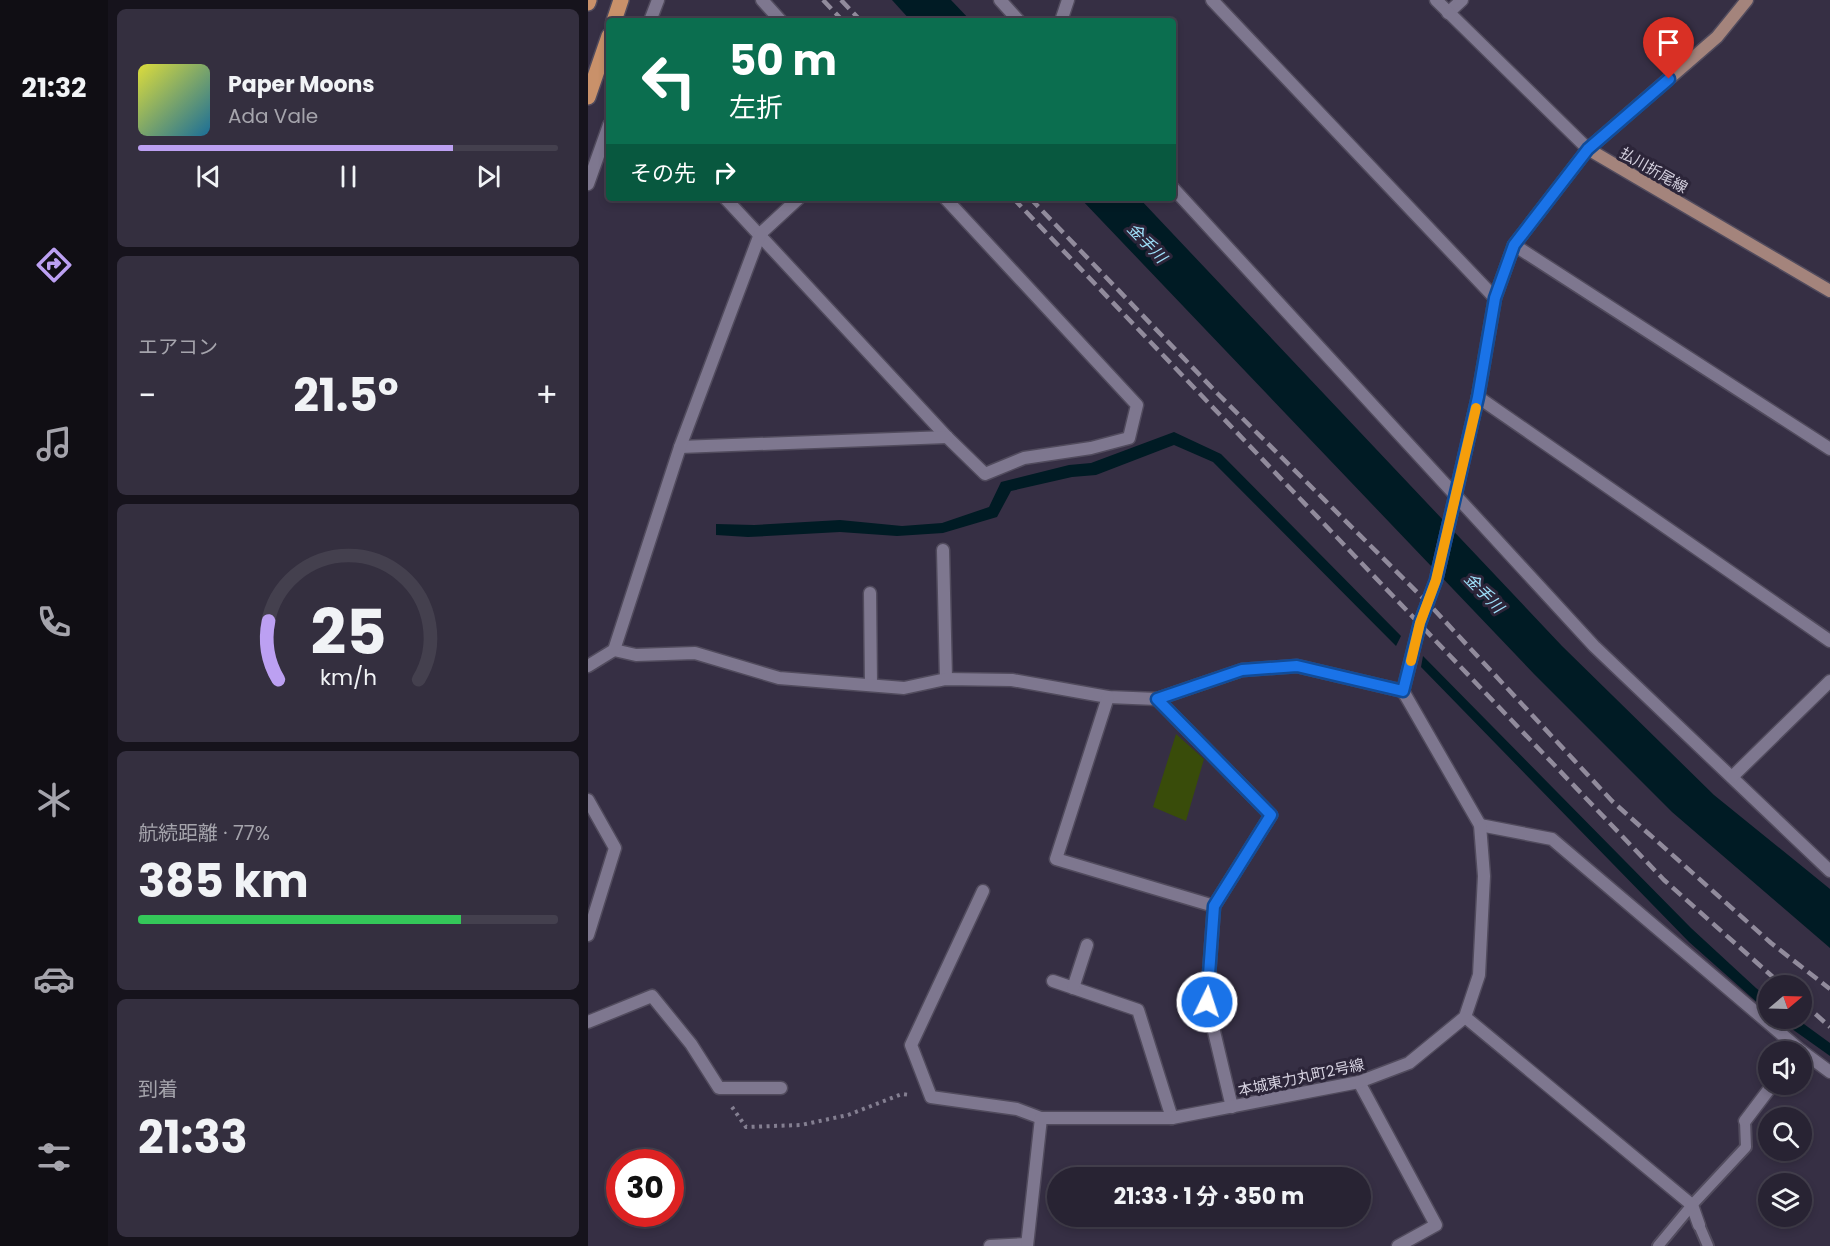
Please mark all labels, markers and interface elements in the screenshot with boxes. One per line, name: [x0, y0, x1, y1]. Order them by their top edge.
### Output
pin: [1643, 17, 1694, 79]
icon: arrive: [1652, 26, 1685, 59]
text: 50 m: [729, 31, 837, 90]
icon: left: [630, 42, 708, 120]
text: 21:32: [22, 69, 87, 106]
text: Paper Moons: [228, 69, 375, 100]
text: 左折: [729, 89, 783, 126]
text: Ada Vale: [228, 102, 318, 130]
street label: 払川折尾線: [1616, 142, 1692, 198]
icon: right: [708, 156, 741, 189]
text: その先: [630, 158, 696, 189]
icon: previous: [192, 160, 225, 193]
icon: pause: [332, 160, 365, 193]
icon: next: [472, 160, 505, 193]
water label: 金手川: [1122, 218, 1173, 270]
icon: directions: [33, 244, 75, 286]
text: エアコン: [138, 333, 218, 361]
text: 21.5°: [293, 364, 399, 427]
text: −: [138, 372, 156, 419]
text: +: [535, 372, 558, 419]
icon: music: [33, 423, 75, 465]
water label: 金手川: [1459, 568, 1510, 620]
text: 25: [310, 588, 386, 676]
icon: phone: [33, 601, 75, 643]
text: km/h: [319, 662, 377, 693]
icon: climate: [33, 779, 75, 821]
text: 航続距離 · 77%: [138, 819, 270, 847]
text: 385 km: [138, 850, 309, 913]
icon: car: [33, 958, 75, 1000]
position arrow: [1175, 970, 1239, 1034]
north arrow: [1758, 975, 1812, 1029]
map controls: [1758, 975, 1812, 1227]
button: sound: [1758, 1041, 1812, 1095]
street label: 本城東力丸町2号線: [1236, 1053, 1366, 1101]
text: 到着: [138, 1075, 178, 1103]
text: 21:33: [138, 1106, 248, 1169]
button: search: [1758, 1107, 1812, 1161]
icon: filters: [33, 1136, 75, 1178]
speed limit sign: 30: [606, 1149, 684, 1227]
button: layers: [1758, 1173, 1812, 1227]
text: 21:33 · 1 分 · 350 m: [1114, 1181, 1304, 1212]

